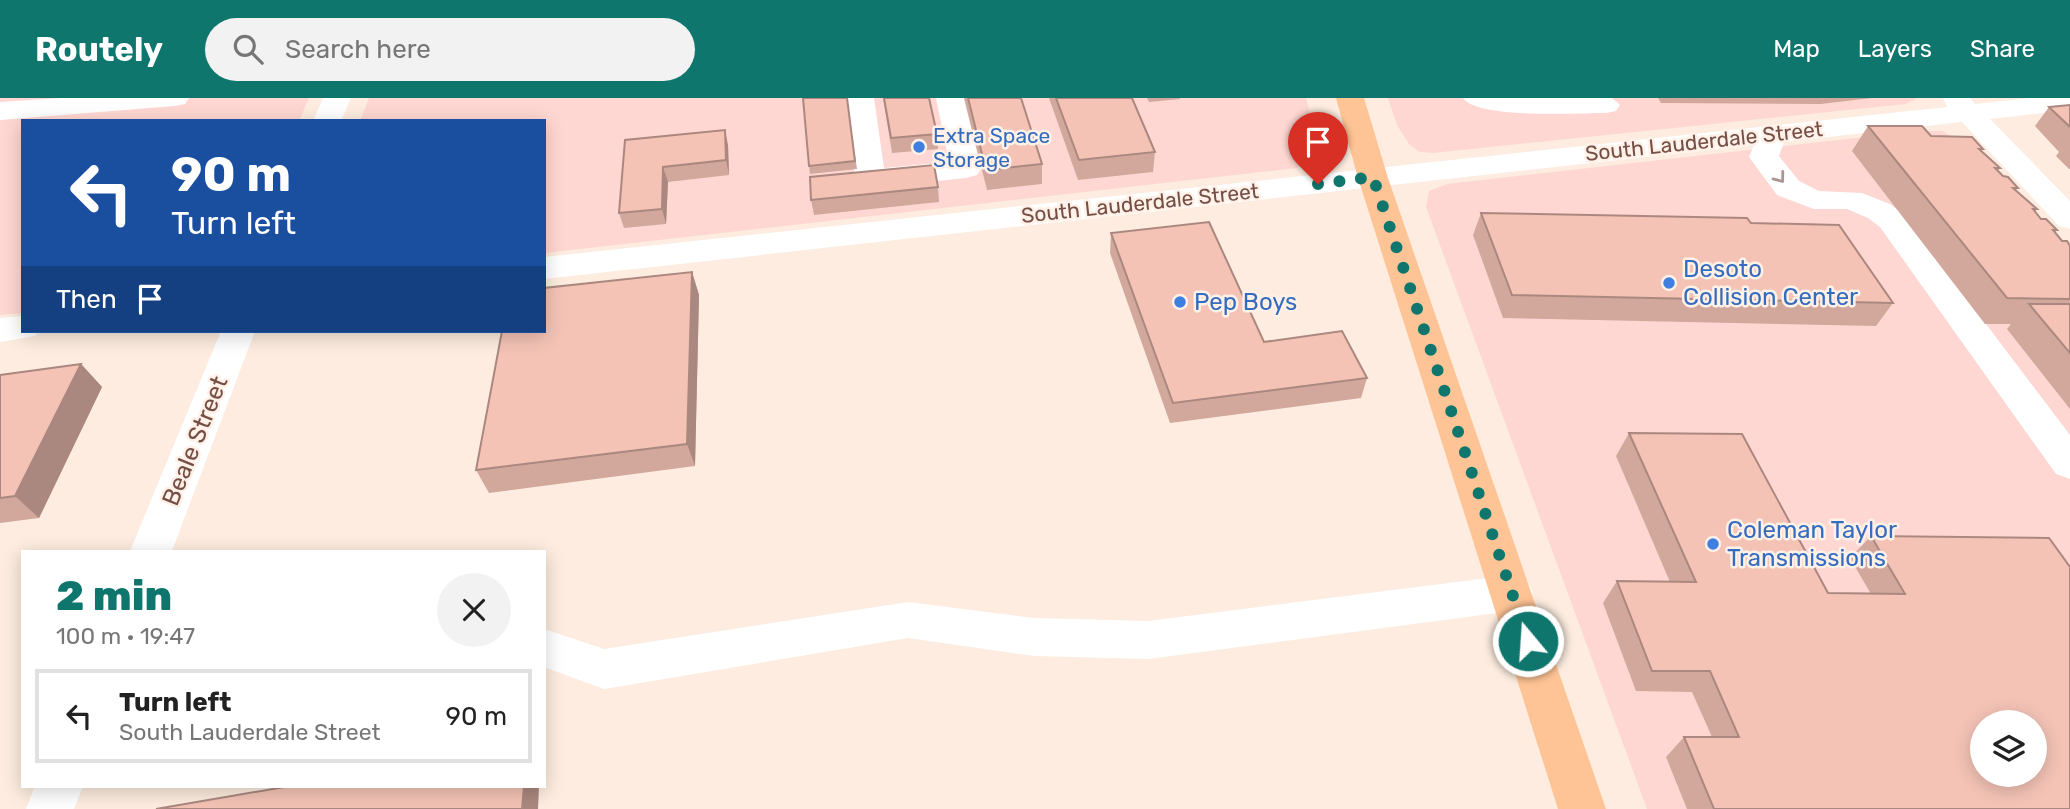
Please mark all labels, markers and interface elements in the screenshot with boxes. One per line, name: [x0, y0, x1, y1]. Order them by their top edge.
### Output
search box: [205, 18, 695, 81]
text: Routely: [35, 30, 163, 69]
icon: search: [229, 30, 267, 68]
text: Search here: [285, 34, 431, 65]
text: Map: [1773, 35, 1820, 63]
text: Layers: [1858, 35, 1932, 63]
text: Share: [1970, 35, 2035, 63]
pin: [1288, 112, 1348, 184]
street label: South Lauderdale Street: [1584, 116, 1824, 166]
place label: Extra Space Storage: [933, 123, 1050, 172]
icon: arrive: [1299, 123, 1337, 161]
marker: Extra Space Storage: [911, 139, 927, 155]
text: 90 m: [171, 145, 291, 203]
icon: left: [56, 147, 147, 238]
one-way arrow: [1772, 170, 1785, 183]
street label: South Lauderdale Street: [1020, 178, 1260, 228]
text: Turn left: [171, 204, 296, 242]
place label: Desoto Collision Center: [1683, 255, 1858, 311]
marker: Desoto Collision Center: [1661, 275, 1677, 291]
icon: arrive: [131, 280, 169, 318]
text: Then: [56, 284, 117, 315]
place label: Pep Boys: [1194, 288, 1297, 316]
marker: Pep Boys: [1172, 294, 1188, 310]
street label: Beale Street: [156, 372, 234, 510]
place label: Coleman Taylor Transmissions: [1727, 516, 1897, 572]
marker: Coleman Taylor Transmissions: [1705, 536, 1721, 552]
text: 2 min: [56, 571, 172, 621]
button: close: [437, 573, 511, 647]
position arrow: [1491, 604, 1565, 678]
text: 100 m · 19:47: [56, 622, 195, 650]
text: Turn left: [119, 687, 231, 718]
icon: left: [60, 697, 98, 735]
text: 90 m: [446, 701, 507, 732]
map controls: [1970, 710, 2047, 787]
button: layers: [1970, 710, 2047, 787]
text: South Lauderdale Street: [119, 718, 381, 746]

